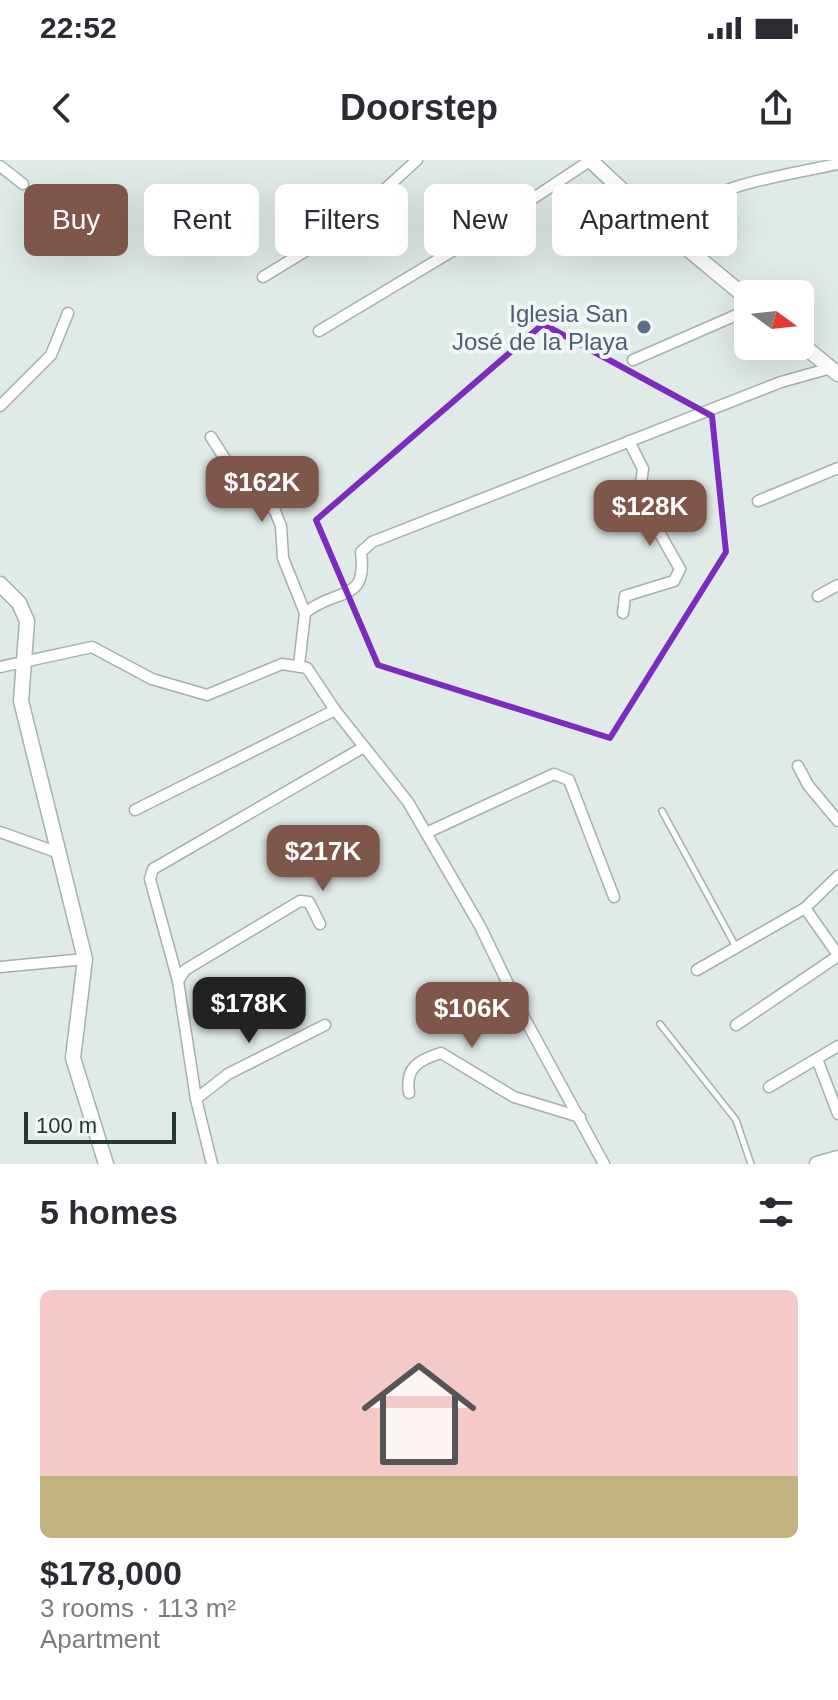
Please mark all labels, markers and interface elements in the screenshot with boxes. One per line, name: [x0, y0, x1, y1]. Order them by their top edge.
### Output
text: 22:52: [40, 11, 117, 44]
icon: back: [40, 86, 84, 130]
icon: share: [754, 86, 798, 130]
text: Doorstep: [340, 87, 498, 128]
chip: Buy: [24, 184, 128, 256]
chip: Rent: [144, 184, 259, 256]
chip: Filters: [275, 184, 408, 256]
chip: New: [424, 184, 536, 256]
chip: Apartment: [552, 184, 737, 256]
north arrow: [734, 280, 814, 360]
map controls: [734, 280, 814, 360]
place label: Iglesia San José de la Playa: [452, 300, 629, 355]
marker: Iglesia San José de la Playa: [635, 318, 653, 336]
pin: $162K: [206, 456, 318, 524]
text: $162K: [224, 467, 300, 497]
pin: $128K: [594, 480, 706, 548]
text: $128K: [612, 491, 688, 521]
pin: $217K: [267, 825, 379, 893]
text: $217K: [285, 836, 361, 866]
pin: $178K: [193, 977, 305, 1045]
pin: $106K: [416, 982, 528, 1050]
text: $178K: [211, 988, 287, 1018]
text: $106K: [434, 993, 510, 1023]
scale bar: [24, 1108, 176, 1144]
text: 100 m: [36, 1113, 97, 1138]
icon: filters: [754, 1190, 798, 1234]
text: 5 homes: [40, 1193, 178, 1231]
icon: home: [347, 1342, 491, 1486]
text: $178,000: [40, 1554, 182, 1592]
text: 3 rooms · 113 m²: [40, 1593, 236, 1623]
text: Apartment: [40, 1624, 160, 1654]

